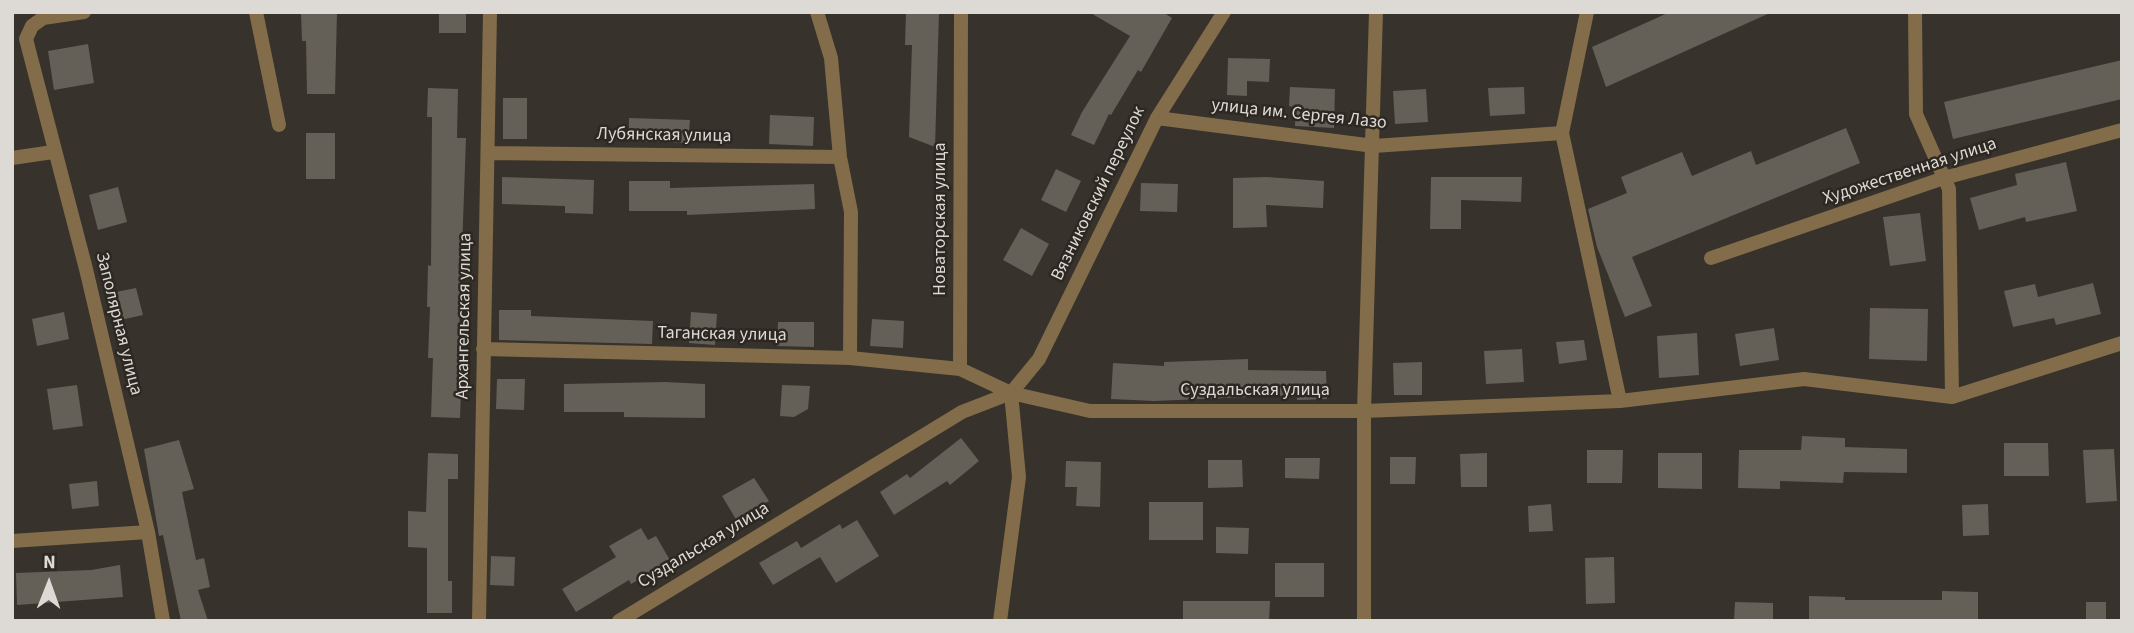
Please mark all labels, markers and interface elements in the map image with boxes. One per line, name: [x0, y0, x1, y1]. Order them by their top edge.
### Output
street label: улица им. Сергея Лазо: [1210, 95, 1388, 135]
street label: Вязниковский переулок: [1047, 103, 1151, 285]
street label: Лубянская улица: [596, 124, 732, 148]
street label: Художественная улица: [1820, 134, 2000, 210]
street label: Новаторская улица: [930, 142, 952, 296]
street label: Архангельская улица: [453, 233, 477, 399]
street label: Заполярная улица: [90, 250, 146, 398]
street label: Таганская улица: [657, 323, 787, 347]
street label: Суздальская улица: [1180, 380, 1330, 402]
street label: Суздальская улица: [634, 498, 774, 594]
north arrow: [14, 549, 84, 619]
text: N: [43, 549, 56, 576]

